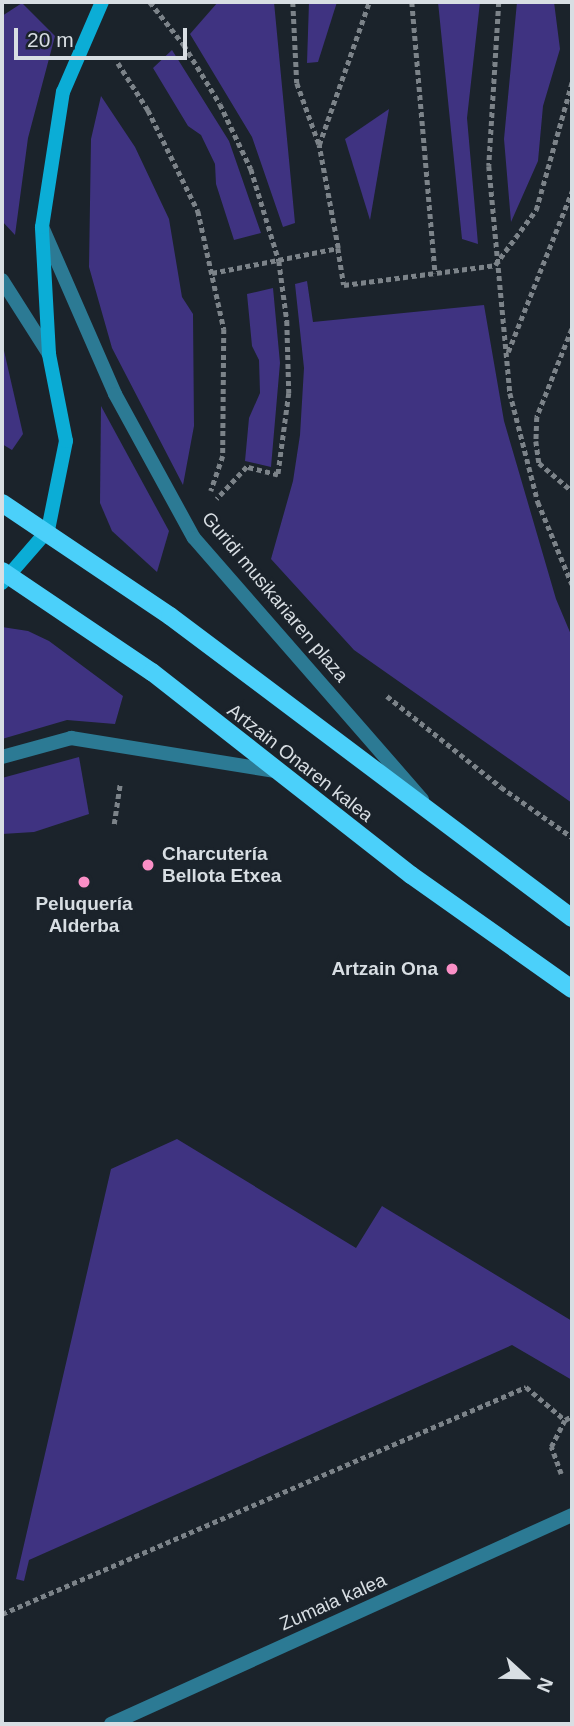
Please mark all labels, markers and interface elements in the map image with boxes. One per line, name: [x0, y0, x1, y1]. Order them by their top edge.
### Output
scale bar: [18, 14, 191, 58]
text: 20 m: [27, 28, 74, 51]
street label: Guridi musikariaren plaza: [197, 507, 353, 687]
street label: Artzain Onaren kalea: [223, 699, 377, 827]
place label: Charcutería Bellota Etxea: [162, 843, 281, 887]
marker: Charcutería Bellota Etxea: [140, 857, 156, 873]
marker: Peluquería Alderba: [76, 874, 92, 890]
place label: Peluquería Alderba: [35, 893, 133, 937]
place label: Artzain Ona: [331, 958, 438, 980]
marker: Artzain Ona: [444, 961, 460, 977]
street label: Zumaia kalea: [276, 1568, 390, 1636]
north arrow: [490, 1642, 560, 1712]
text: N: [533, 1675, 557, 1695]

